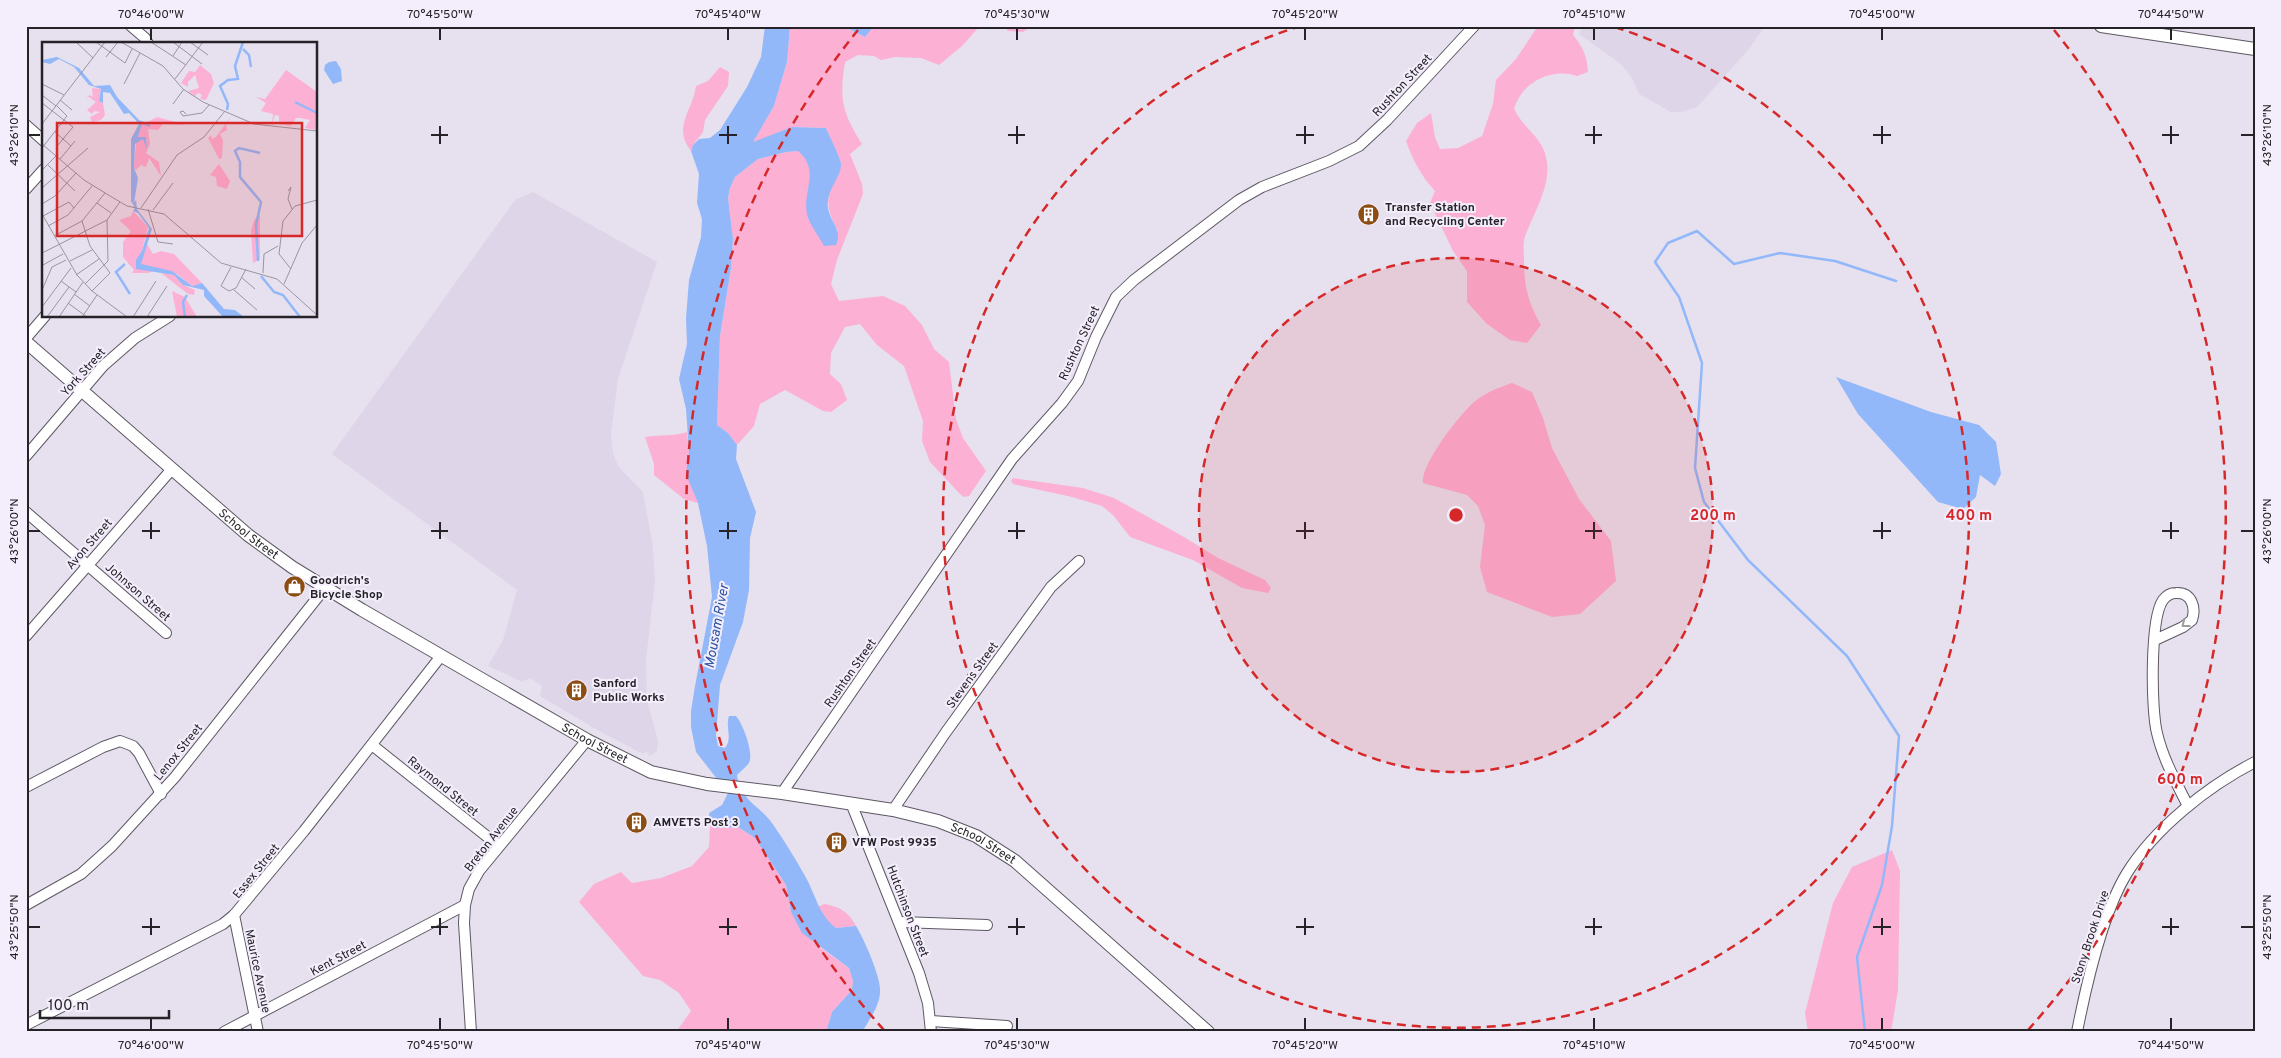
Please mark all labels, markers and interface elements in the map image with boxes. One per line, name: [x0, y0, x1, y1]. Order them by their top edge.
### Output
text: 70°46'00"W: [118, 7, 184, 23]
text: 70°45'50"W: [407, 7, 473, 23]
text: 70°45'40"W: [695, 7, 761, 23]
text: 70°45'30"W: [984, 7, 1050, 23]
text: 70°45'20"W: [1272, 7, 1338, 23]
text: 70°45'10"W: [1562, 7, 1626, 23]
text: 70°45'00"W: [1849, 7, 1915, 23]
text: 70°44'50"W: [2138, 7, 2204, 23]
inset map: [42, 42, 318, 318]
street label: Rushton Street: [1369, 51, 1436, 121]
text: 43°26'10"N: [7, 104, 23, 166]
text: 43°26'10"N: [2260, 104, 2276, 166]
place label: Transfer Station and Recycling Center: [1385, 200, 1505, 230]
building icon: Transfer Station and Recycling Center: [1357, 202, 1381, 226]
street label: Rushton Street: [1056, 304, 1104, 383]
street label: York Street: [58, 345, 110, 400]
text: 43°26'00"N: [7, 498, 23, 564]
text: 43°26'00"N: [2260, 498, 2276, 564]
street label: School Street: [215, 506, 281, 564]
centre of rings: [1447, 506, 1465, 524]
text: 200 m: [1690, 507, 1736, 526]
text: 400 m: [1946, 507, 1992, 526]
street label: Avon Street: [63, 516, 116, 574]
street label: Johnson Street: [101, 560, 173, 626]
place label: Goodrich's Bicycle Shop: [310, 573, 383, 603]
shop icon: Goodrich's Bicycle Shop: [282, 575, 306, 599]
water label: Mousam River: [702, 581, 734, 670]
one-way arrow: [2182, 618, 2191, 627]
street label: Rushton Street: [821, 636, 880, 711]
street label: Stevens Street: [943, 639, 1002, 712]
place label: Sanford Public Works: [593, 676, 665, 706]
building icon: Sanford Public Works: [565, 678, 589, 702]
street label: School Street: [558, 720, 630, 768]
street label: Lenox Street: [151, 721, 207, 784]
street label: Raymond Street: [403, 753, 481, 820]
text: 600 m: [2157, 771, 2203, 790]
street label: Breton Avenue: [461, 804, 522, 876]
building icon: AMVETS Post 3: [625, 810, 649, 834]
place label: AMVETS Post 3: [653, 815, 739, 831]
street label: School Street: [948, 820, 1018, 868]
building icon: VFW Post 9935: [824, 830, 848, 854]
place label: VFW Post 9935: [852, 835, 937, 851]
street label: Essex Street: [230, 841, 284, 902]
street label: Hutchinson Street: [882, 863, 932, 959]
street label: Stony Brook Drive: [2068, 888, 2114, 986]
text: 43°25'50"N: [7, 894, 23, 960]
text: 43°25'50"N: [2260, 894, 2276, 960]
street label: Maurice Avenue: [240, 928, 274, 1014]
street label: Kent Street: [308, 937, 369, 980]
scale bar: [40, 988, 169, 1020]
text: 100 m: [48, 997, 89, 1016]
text: 70°46'00"W: [118, 1038, 184, 1054]
text: 70°45'50"W: [407, 1038, 473, 1054]
text: 70°45'40"W: [695, 1038, 761, 1054]
text: 70°45'30"W: [984, 1038, 1050, 1054]
text: 70°45'20"W: [1272, 1038, 1338, 1054]
text: 70°45'10"W: [1562, 1038, 1626, 1054]
text: 70°45'00"W: [1849, 1038, 1915, 1054]
text: 70°44'50"W: [2138, 1038, 2204, 1054]

